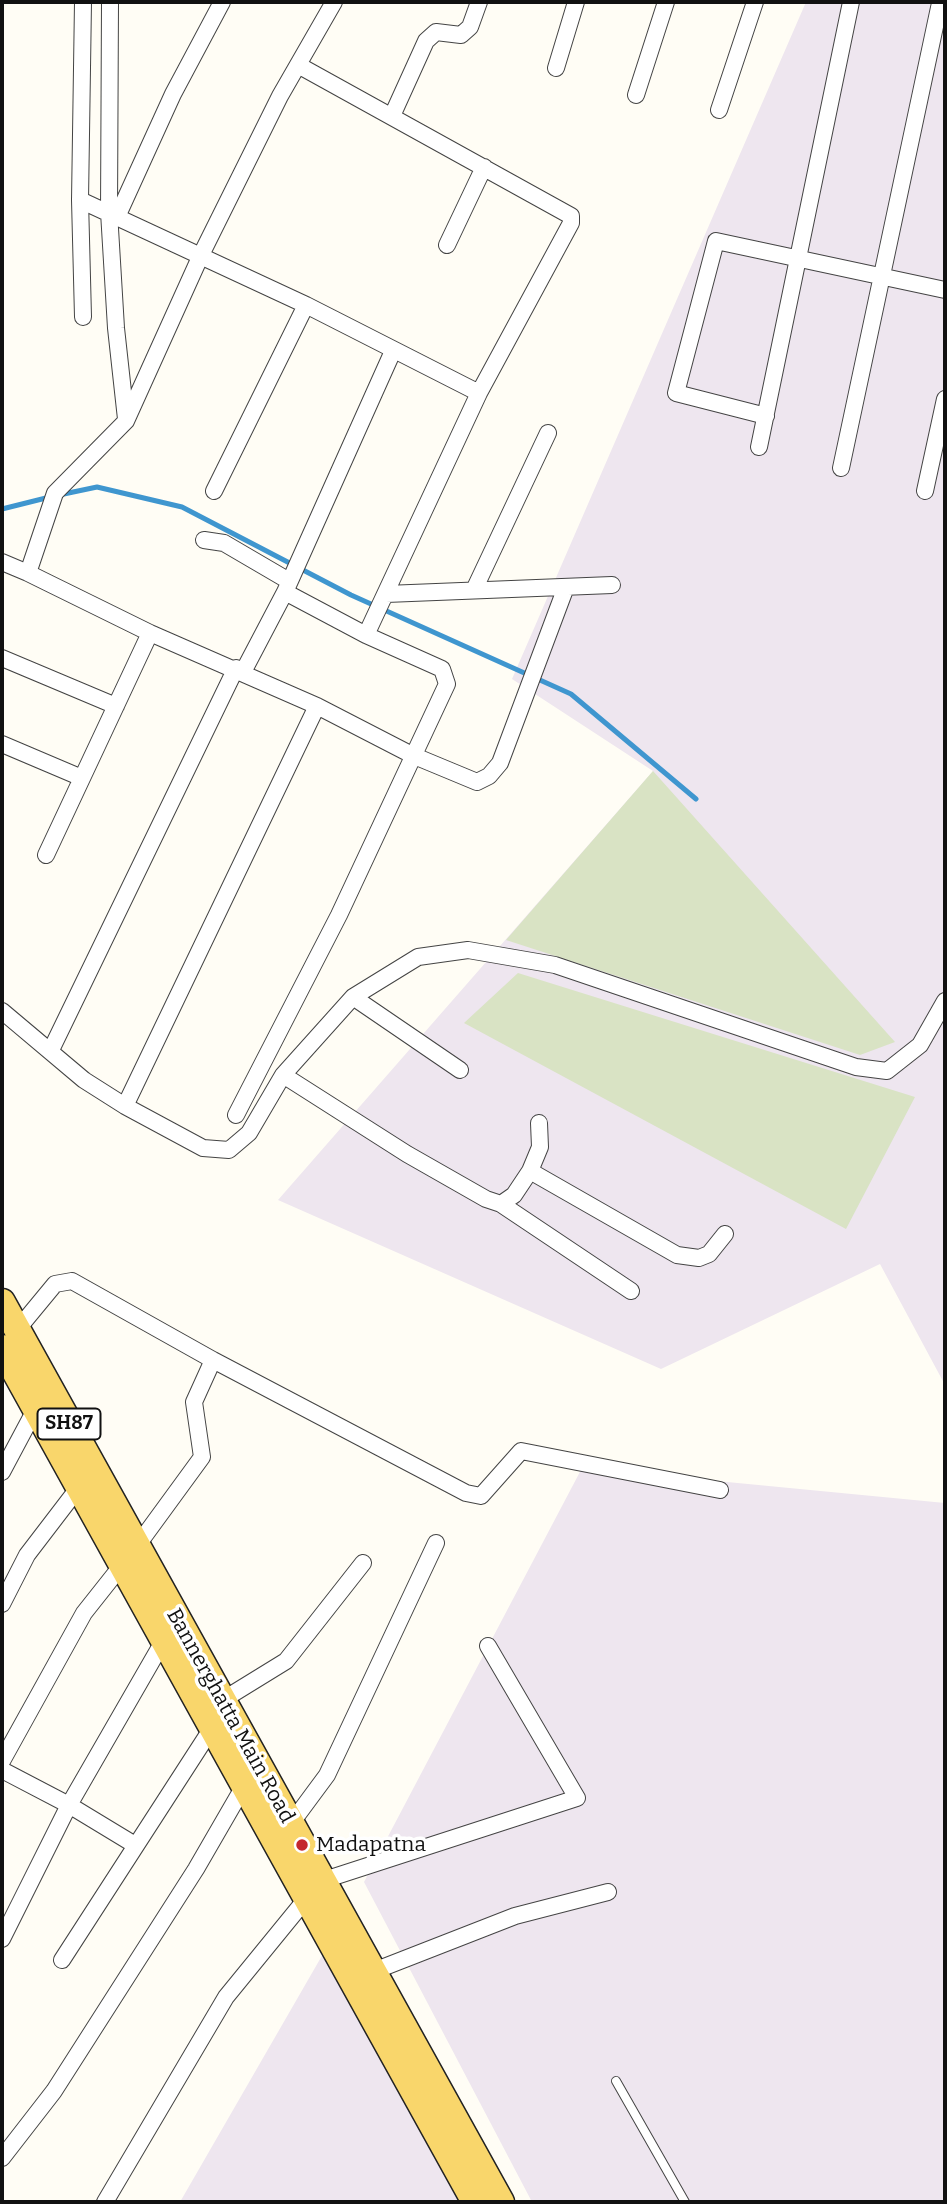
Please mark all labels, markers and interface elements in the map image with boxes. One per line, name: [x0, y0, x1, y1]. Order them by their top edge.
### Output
road number: SH87: [38, 1408, 100, 1440]
street label: Bannerghatta Main Road: [161, 1604, 299, 1828]
place label: Madapatna: [316, 1832, 426, 1858]
marker: Madapatna: [294, 1837, 310, 1853]

